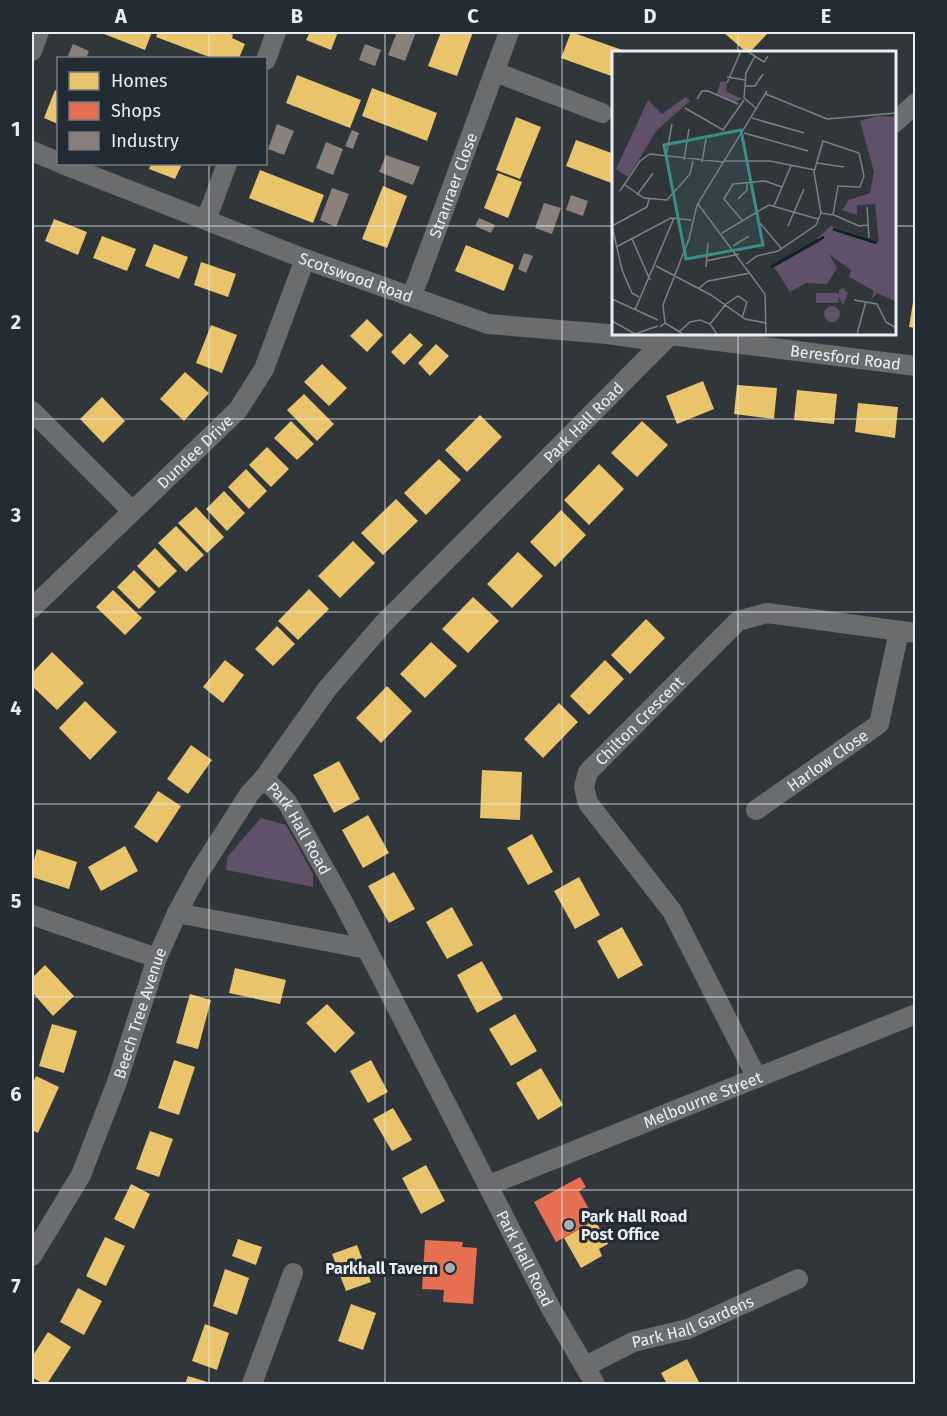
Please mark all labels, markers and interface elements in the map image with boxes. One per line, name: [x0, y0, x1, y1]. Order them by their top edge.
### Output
text: A: [114, 4, 128, 28]
text: B: [291, 4, 303, 28]
text: C: [467, 4, 479, 28]
text: D: [643, 4, 657, 28]
text: E: [821, 4, 831, 28]
inset map: [612, 51, 896, 334]
legend: [57, 57, 267, 165]
text: Homes: [111, 70, 167, 92]
text: Shops: [111, 100, 161, 122]
text: 1: [11, 117, 21, 141]
text: Industry: [111, 130, 179, 152]
street label: Stranraer Close: [425, 130, 481, 241]
street label: Scotswood Road: [296, 248, 415, 306]
text: 2: [11, 310, 21, 334]
street label: Beresford Road: [789, 341, 902, 374]
street label: Park Hall Road: [539, 378, 627, 467]
street label: Dundee Drive: [153, 411, 237, 492]
text: 3: [10, 503, 21, 527]
street label: Chilton Crescent: [591, 672, 688, 769]
text: 4: [10, 696, 22, 720]
street label: Harlow Close: [783, 725, 871, 795]
street label: Park Hall Road: [263, 778, 335, 878]
text: 5: [11, 889, 22, 913]
street label: Beech Tree Avenue: [109, 944, 170, 1081]
street label: Melbourne Street: [640, 1067, 765, 1132]
text: 6: [10, 1082, 22, 1106]
street label: Park Hall Road: [493, 1207, 558, 1310]
place label: Park Hall Road Post Office: [581, 1207, 687, 1244]
marker: Park Hall Road Post Office: [562, 1218, 576, 1232]
place label: Parkhall Tavern: [325, 1259, 438, 1278]
marker: Parkhall Tavern: [443, 1261, 457, 1275]
text: 7: [11, 1274, 21, 1298]
street label: Park Hall Gardens: [630, 1291, 757, 1351]

